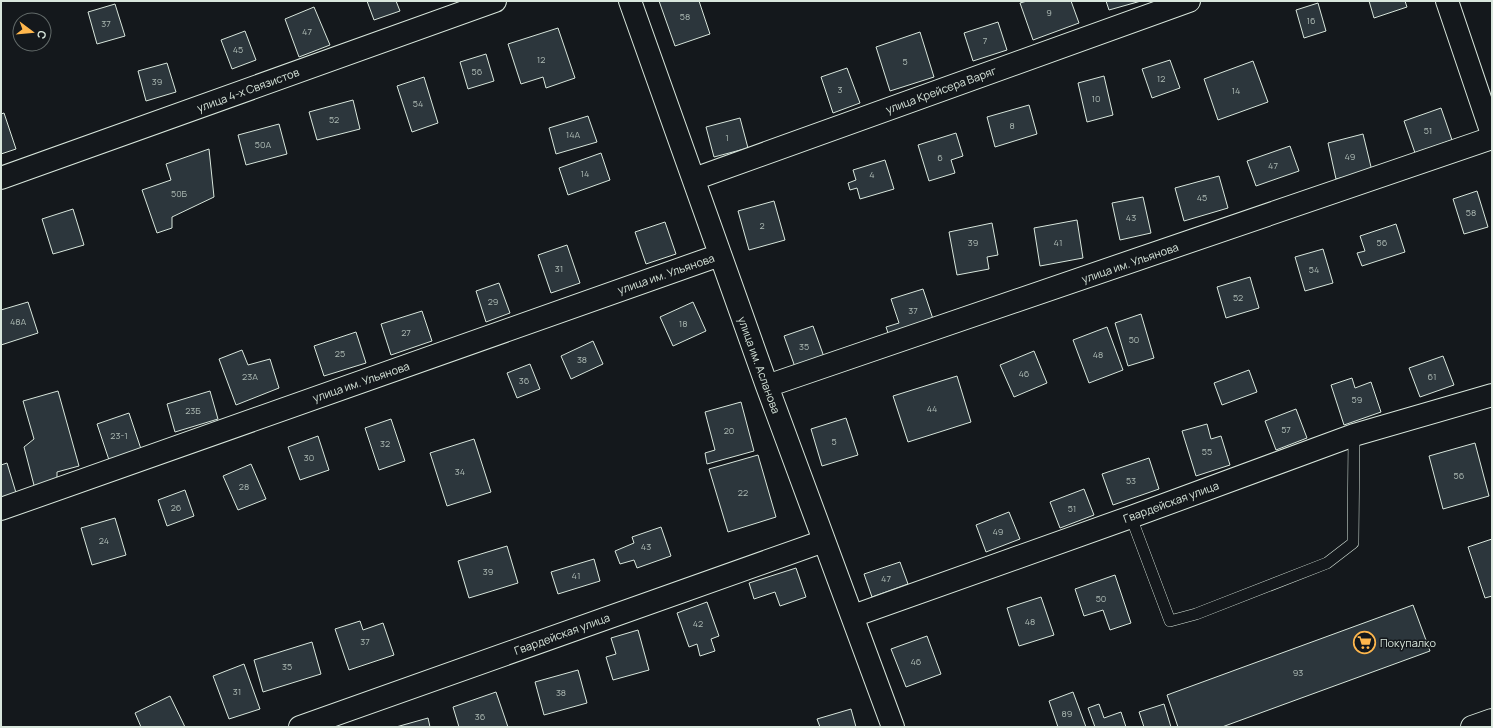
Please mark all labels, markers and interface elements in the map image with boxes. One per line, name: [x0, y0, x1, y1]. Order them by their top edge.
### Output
house number: 9: [1046, 6, 1052, 19]
house number: 58: [680, 10, 690, 23]
north arrow: [12, 12, 52, 52]
house number: 16: [1306, 14, 1316, 27]
house number: 37: [101, 17, 111, 30]
house number: 47: [302, 25, 312, 38]
text: С: [34, 29, 50, 41]
house number: 7: [983, 34, 988, 47]
house number: 45: [233, 43, 243, 56]
house number: 12: [537, 53, 545, 66]
house number: 5: [902, 55, 908, 68]
street label: улица Крейсера Варяг: [883, 62, 998, 117]
street label: улица 4-х Связистов: [195, 64, 301, 115]
house number: 56: [472, 65, 483, 78]
house number: 12: [1157, 72, 1165, 85]
house number: 39: [152, 75, 162, 88]
house number: 3: [838, 83, 843, 96]
house number: 14: [1232, 84, 1240, 97]
house number: 10: [1092, 92, 1101, 105]
house number: 54: [413, 97, 423, 110]
house number: 52: [329, 113, 339, 126]
house number: 8: [1009, 119, 1015, 132]
house number: 51: [1424, 124, 1432, 137]
house number: 14А: [566, 128, 581, 141]
house number: 1: [725, 131, 729, 144]
house number: 50А: [255, 138, 271, 151]
house number: 49: [1345, 150, 1355, 163]
house number: 6: [937, 151, 943, 164]
house number: 47: [1268, 159, 1278, 172]
house number: 14: [581, 167, 589, 180]
house number: 4: [869, 168, 875, 181]
house number: 50Б: [171, 187, 188, 200]
house number: 45: [1197, 191, 1207, 204]
house number: 58: [1466, 206, 1476, 219]
house number: 43: [1126, 211, 1136, 224]
house number: 2: [759, 219, 765, 232]
house number: 39: [968, 236, 978, 249]
house number: 41: [1054, 236, 1062, 249]
house number: 56: [1377, 236, 1388, 249]
street label: улица им. Ульянова: [1079, 239, 1180, 286]
street label: улица им. Ульянова: [615, 250, 716, 297]
house number: 31: [555, 262, 563, 275]
house number: 54: [1309, 263, 1319, 276]
house number: 52: [1233, 291, 1243, 304]
house number: 29: [488, 295, 498, 308]
house number: 37: [908, 304, 918, 317]
street label: улица им. Асланова: [735, 314, 784, 416]
house number: 48А: [10, 315, 26, 328]
house number: 18: [679, 317, 687, 330]
house number: 27: [401, 326, 411, 339]
house number: 50: [1129, 333, 1139, 346]
house number: 35: [799, 340, 809, 353]
house number: 25: [335, 347, 345, 360]
house number: 48: [1093, 348, 1103, 361]
house number: 38: [577, 353, 587, 366]
street label: улица им. Ульянова: [310, 358, 411, 405]
house number: 46: [1019, 367, 1030, 380]
house number: 23А: [242, 370, 258, 383]
house number: 61: [1428, 370, 1436, 383]
house number: 36: [519, 374, 530, 387]
house number: 59: [1352, 393, 1362, 406]
house number: 44: [927, 402, 937, 415]
house number: 23Б: [185, 404, 201, 417]
house number: 57: [1281, 423, 1291, 436]
house number: 20: [724, 424, 734, 437]
house number: 23-1: [110, 429, 128, 442]
house number: 5: [831, 435, 837, 448]
house number: 32: [380, 437, 390, 450]
house number: 55: [1202, 445, 1212, 458]
house number: 30: [304, 451, 314, 464]
house number: 34: [455, 465, 465, 478]
house number: 56: [1454, 469, 1465, 482]
house number: 53: [1126, 474, 1136, 487]
street label: Гвардейская улица: [1121, 477, 1221, 526]
house number: 28: [239, 480, 249, 493]
house number: 22: [738, 486, 748, 499]
house number: 26: [171, 501, 182, 514]
house number: 51: [1068, 502, 1076, 515]
house number: 49: [993, 525, 1003, 538]
house number: 24: [99, 534, 109, 547]
house number: 43: [641, 540, 651, 553]
house number: 39: [483, 565, 493, 578]
house number: 41: [572, 569, 580, 582]
house number: 47: [881, 572, 891, 585]
house number: 50: [1096, 592, 1106, 605]
street label: Гвардейская улица: [512, 609, 612, 658]
house number: 48: [1025, 615, 1035, 628]
house number: 42: [693, 617, 703, 630]
supermarket icon: Покупалко: [1352, 630, 1378, 656]
house number: 37: [360, 635, 370, 648]
place label: Покупалко: [1380, 635, 1436, 650]
house number: 46: [911, 655, 922, 668]
house number: 35: [282, 660, 292, 673]
house number: 93: [1293, 666, 1303, 679]
house number: 31: [233, 685, 241, 698]
house number: 38: [556, 686, 566, 699]
house number: 89: [1062, 707, 1072, 720]
house number: 36: [475, 710, 486, 723]

